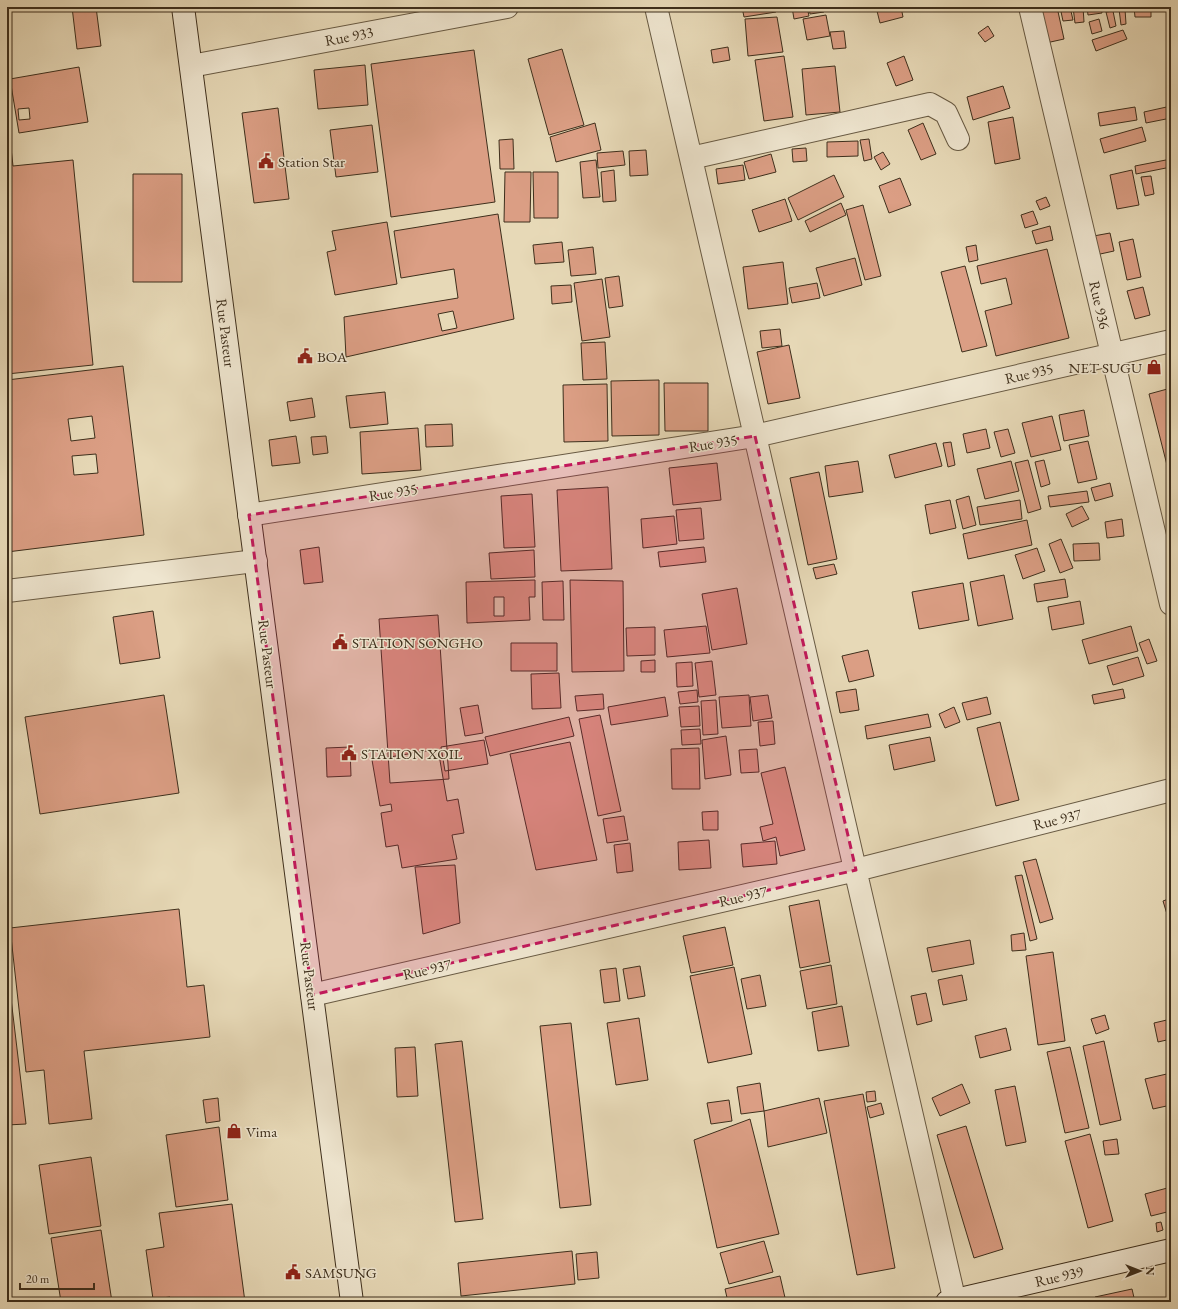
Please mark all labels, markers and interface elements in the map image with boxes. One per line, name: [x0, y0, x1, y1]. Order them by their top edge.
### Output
street label: Rue 933: [323, 22, 375, 50]
public building icon: Station Star: [257, 152, 275, 170]
place label: Station Star: [278, 152, 345, 171]
street label: Rue 936: [1085, 279, 1115, 331]
street label: Rue Pasteur: [212, 297, 240, 369]
public building icon: BOA: [296, 347, 314, 365]
place label: BOA: [317, 347, 348, 366]
street label: Rue 935: [1003, 358, 1055, 388]
place label: NET SUGU: [1069, 358, 1142, 377]
shop icon: NET SUGU: [1145, 358, 1163, 376]
street label: Rue 935: [687, 430, 739, 456]
street label: Rue 935: [367, 479, 419, 505]
street label: Rue Pasteur: [254, 618, 282, 690]
public building icon: STATION SONGHO: [331, 633, 349, 651]
place label: STATION SONGHO: [352, 633, 483, 652]
public building icon: STATION XOIL: [340, 744, 358, 762]
place label: STATION XOIL: [361, 744, 463, 763]
street label: Rue 937: [1031, 804, 1084, 834]
street label: Rue 937: [717, 881, 770, 911]
street label: Rue Pasteur: [296, 940, 324, 1012]
street label: Rue 937: [401, 954, 454, 984]
shop icon: Vima: [225, 1122, 243, 1140]
place label: Vima: [246, 1122, 277, 1141]
north arrow: [1120, 1251, 1160, 1291]
street label: Rue 939: [1033, 1261, 1085, 1291]
public building icon: SAMSUNG: [284, 1263, 302, 1281]
place label: SAMSUNG: [305, 1263, 377, 1282]
scale bar: [20, 1265, 94, 1291]
text: N: [1143, 1267, 1157, 1276]
text: 20 m: [26, 1271, 50, 1287]

